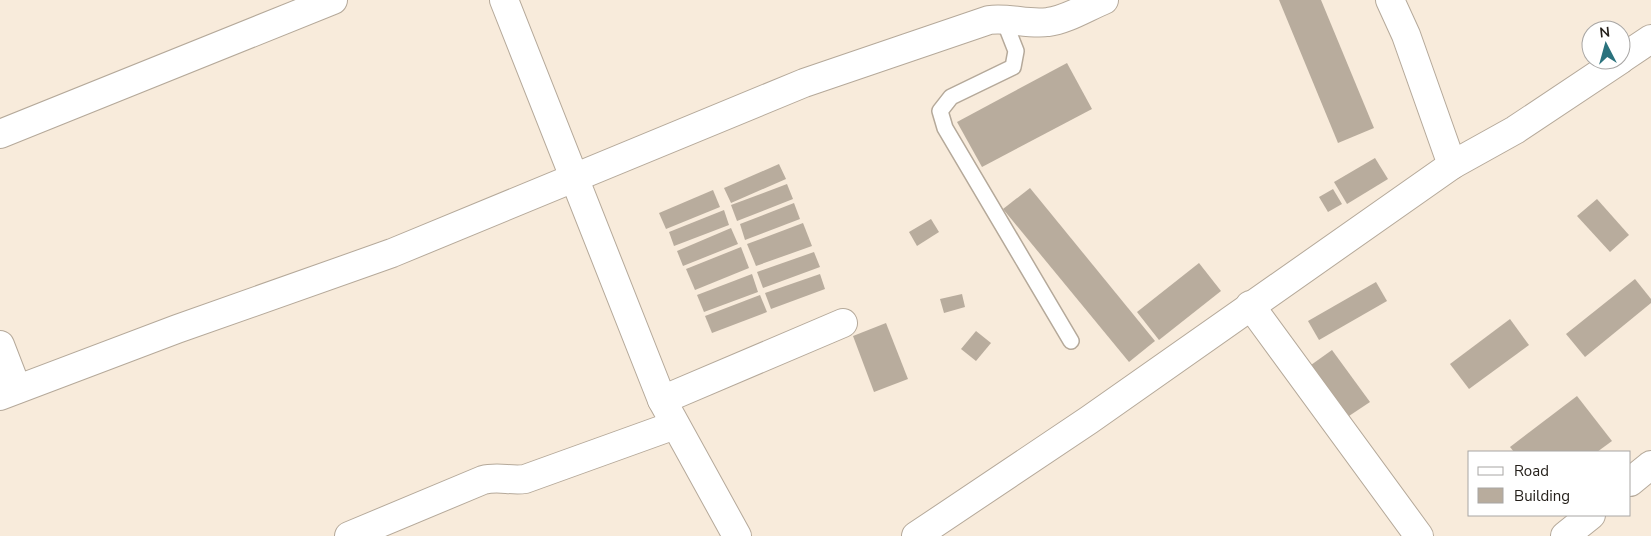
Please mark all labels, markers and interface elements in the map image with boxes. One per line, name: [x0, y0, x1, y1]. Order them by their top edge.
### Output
north arrow: [1581, 20, 1631, 70]
text: N: [1598, 23, 1611, 43]
legend: [1468, 451, 1631, 516]
text: Road: [1514, 461, 1549, 481]
text: Building: [1514, 486, 1570, 506]

